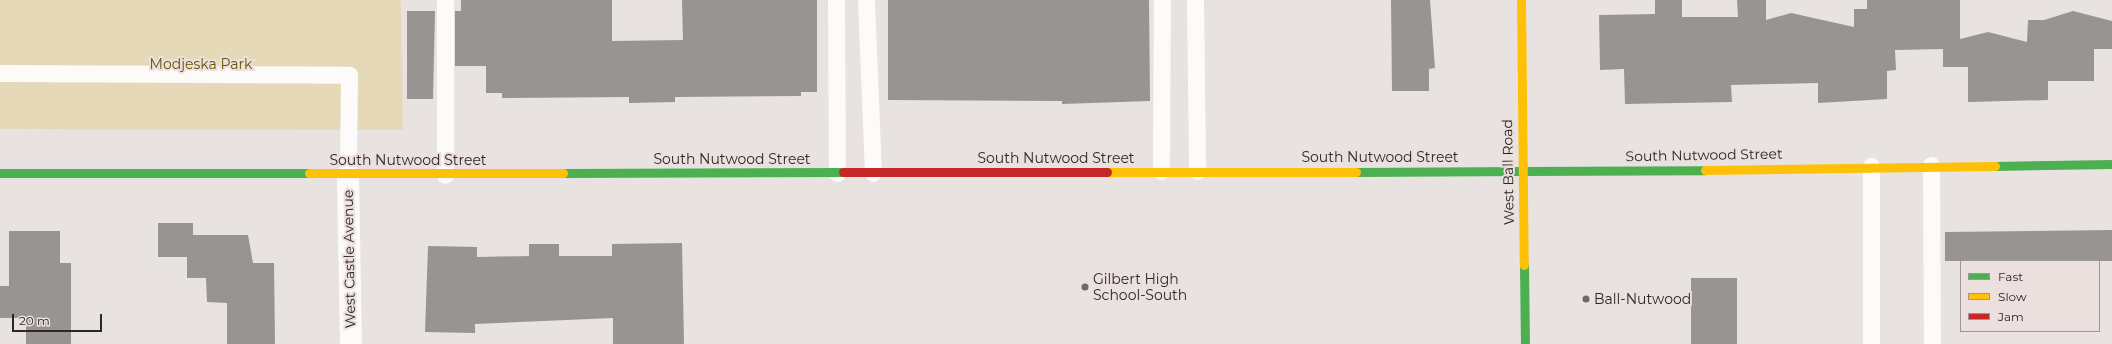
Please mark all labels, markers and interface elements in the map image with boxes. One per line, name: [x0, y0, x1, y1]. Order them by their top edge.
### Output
park label: Modjeska Park: [150, 56, 252, 72]
street label: West Ball Road: [1499, 119, 1517, 225]
street label: South Nutwood Street: [1625, 145, 1783, 165]
street label: South Nutwood Street: [1301, 149, 1459, 165]
street label: South Nutwood Street: [977, 150, 1135, 166]
street label: South Nutwood Street: [653, 151, 811, 167]
street label: South Nutwood Street: [329, 152, 487, 168]
street label: West Castle Avenue: [339, 189, 359, 329]
legend: [1960, 260, 2100, 332]
text: Fast: [1998, 269, 2023, 284]
place label: Gilbert High School-South: [1093, 271, 1187, 304]
marker: Gilbert High School-South: [1080, 282, 1090, 292]
text: Slow: [1998, 289, 2027, 304]
place label: Ball-Nutwood: [1594, 291, 1691, 307]
marker: Ball-Nutwood: [1581, 294, 1591, 304]
scale bar: [14, 306, 104, 332]
text: Jam: [1998, 309, 2024, 324]
text: 20 m: [19, 313, 50, 328]

